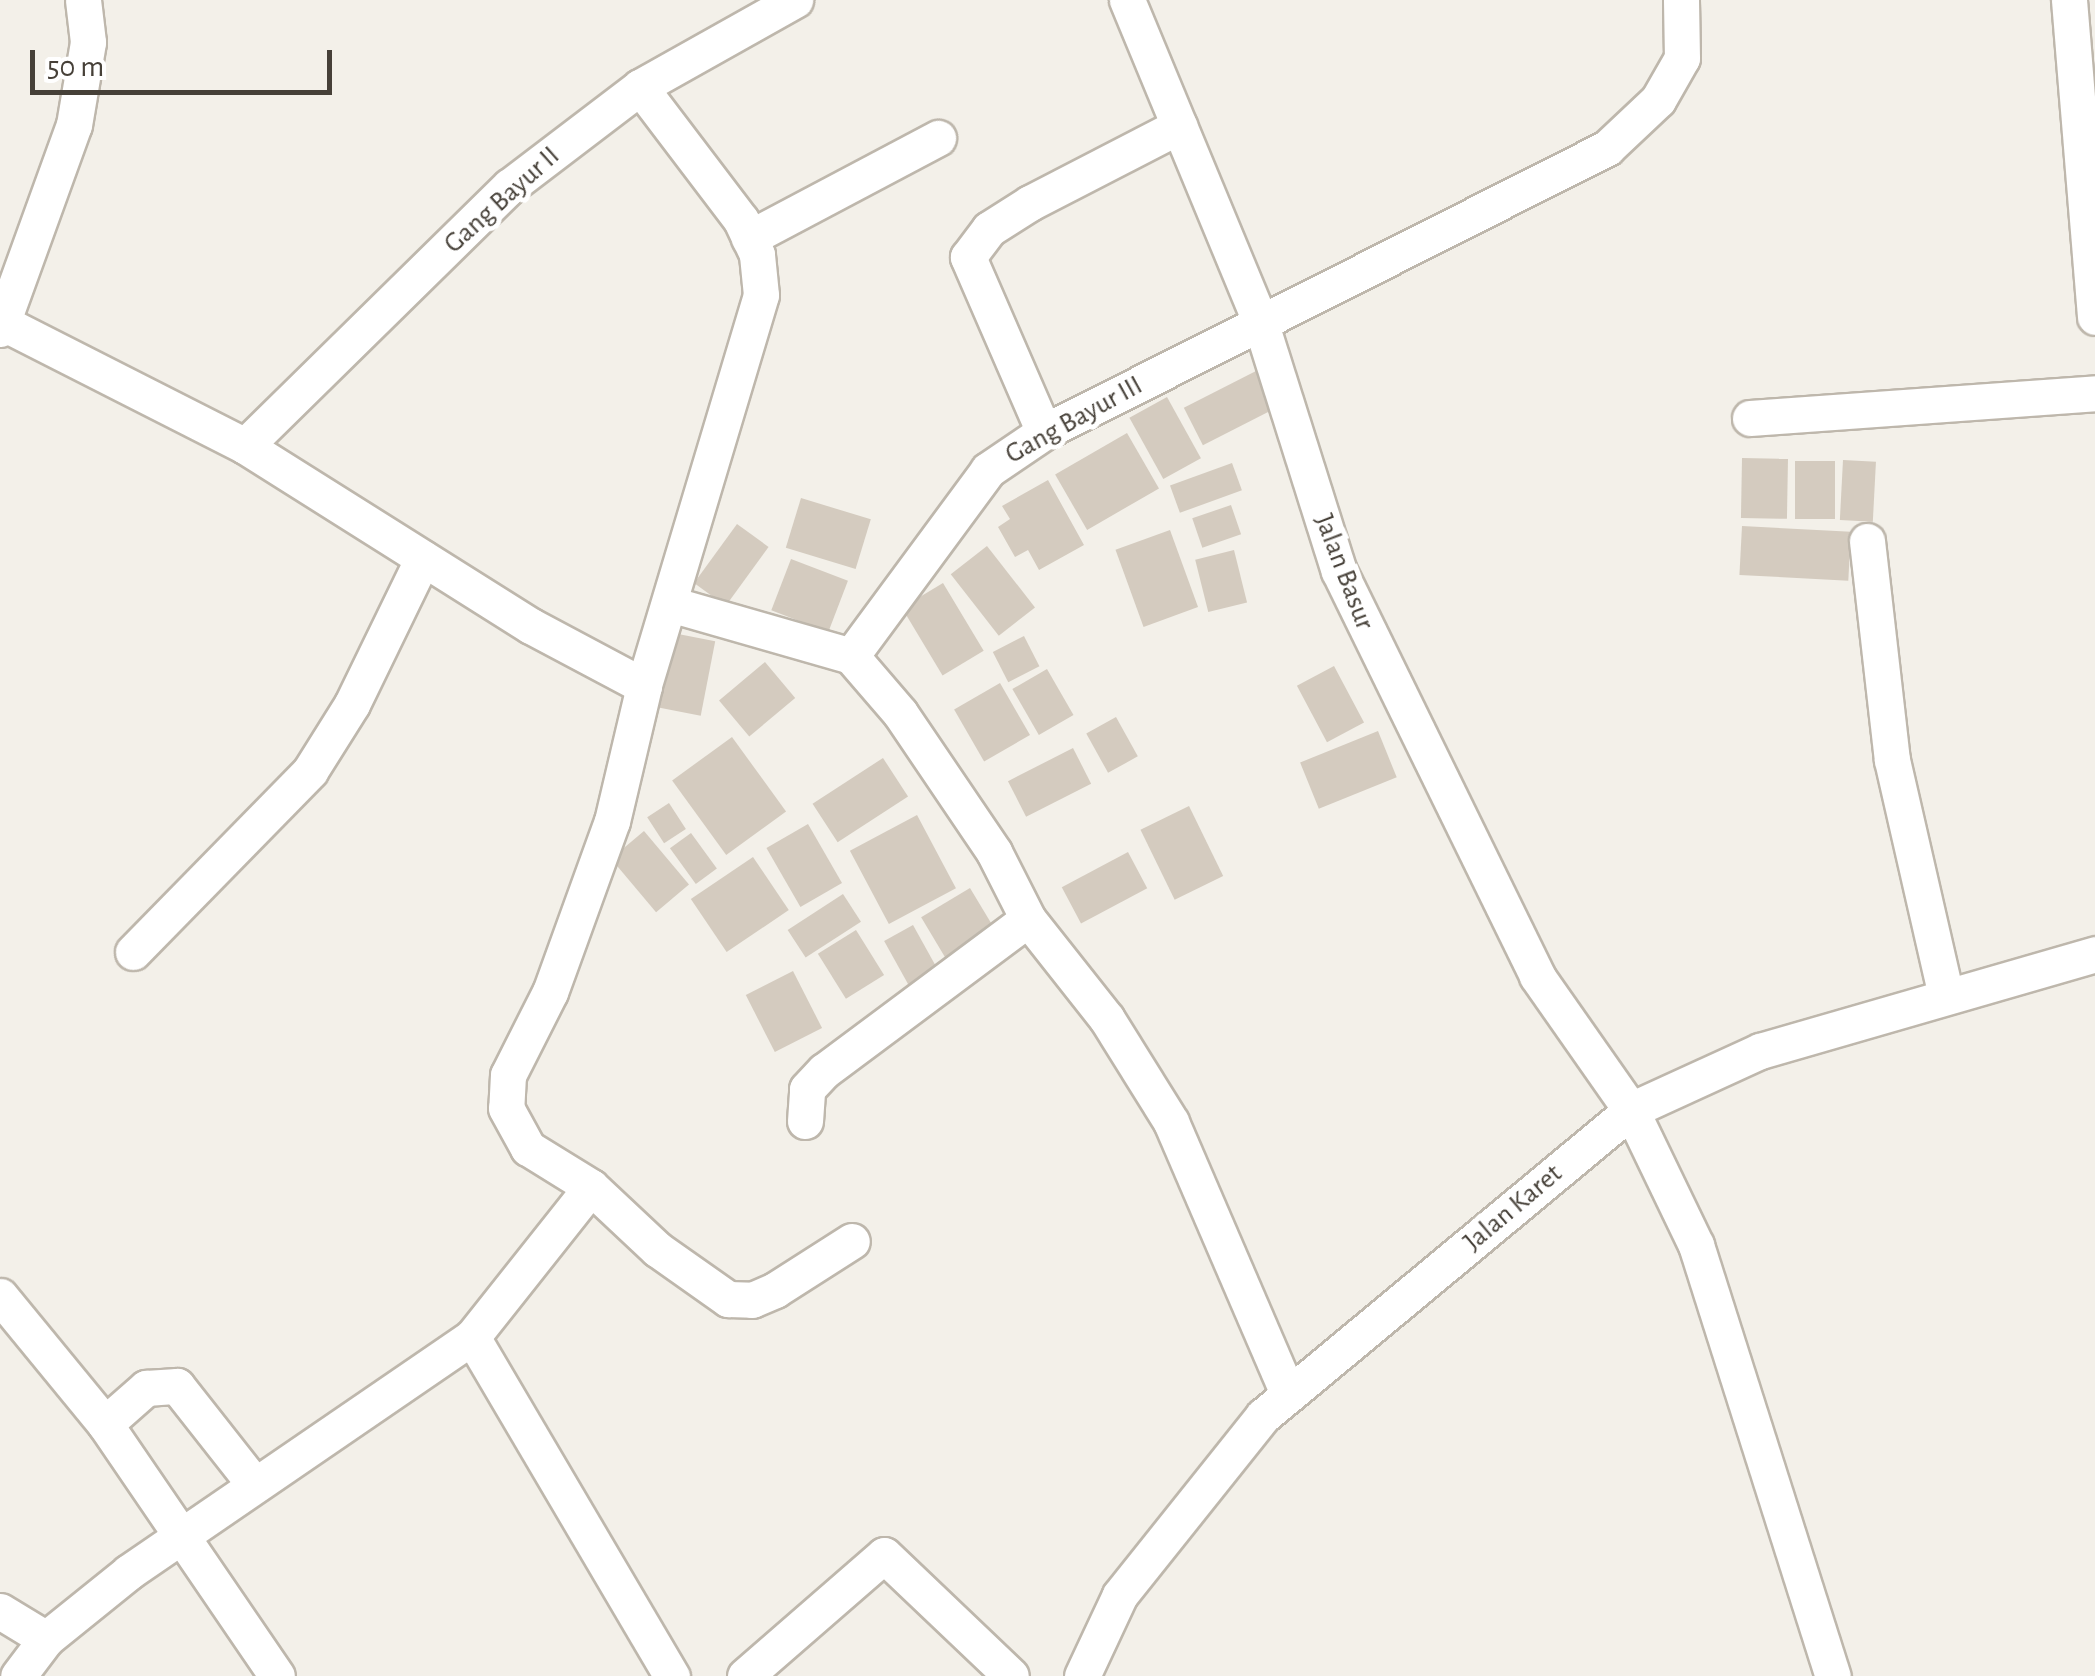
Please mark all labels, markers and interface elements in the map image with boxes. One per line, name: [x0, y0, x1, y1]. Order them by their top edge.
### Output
scale bar: [35, 30, 338, 92]
text: 50 m: [47, 52, 104, 82]
street label: Gang Bayur II: [437, 139, 567, 261]
street label: Gang Bayur III: [1000, 369, 1148, 471]
street label: Jalan Basur: [1307, 509, 1381, 635]
street label: Jalan Karet: [1457, 1157, 1569, 1259]

